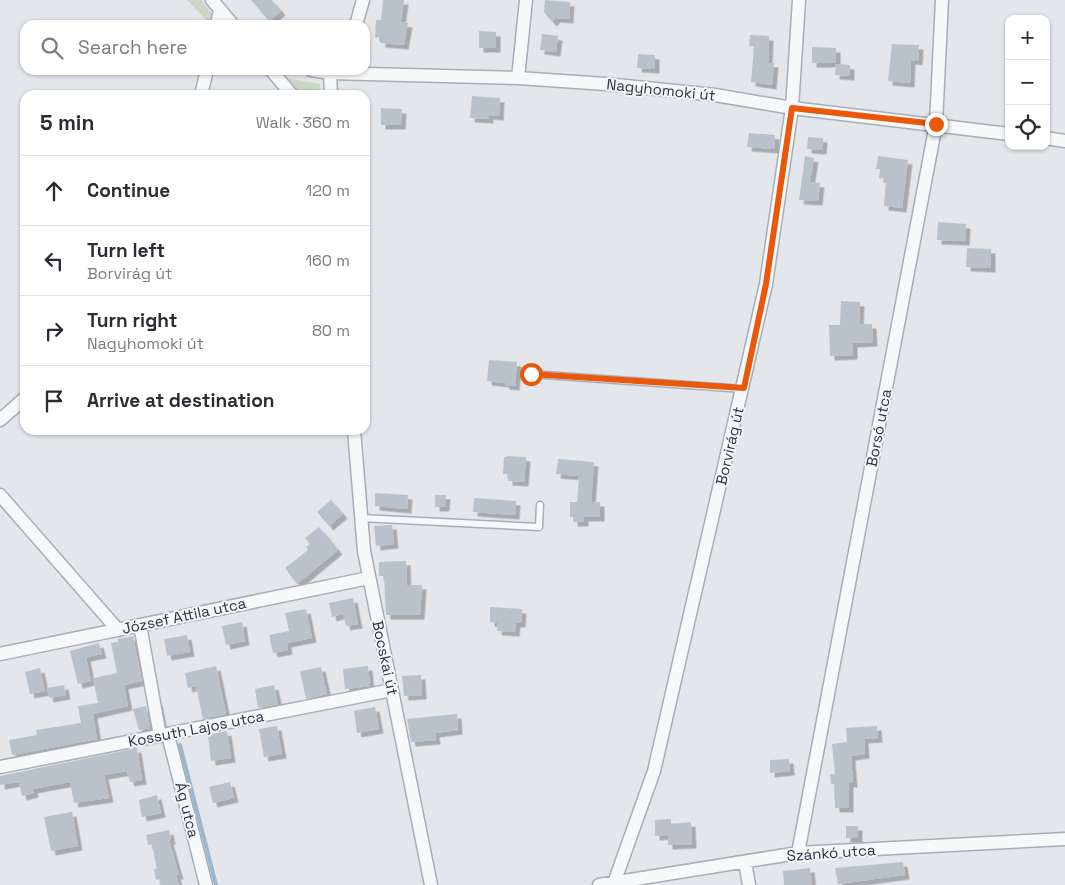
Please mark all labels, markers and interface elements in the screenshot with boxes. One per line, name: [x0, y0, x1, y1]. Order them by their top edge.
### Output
map controls: [1005, 15, 1050, 150]
button: +: [1005, 15, 1050, 60]
search box: [20, 20, 370, 75]
icon: search: [38, 34, 66, 62]
text: Search here: [78, 35, 188, 60]
button: −: [1005, 60, 1050, 105]
street label: Nagyhomoki út: [606, 74, 717, 105]
button: locate: [1005, 105, 1050, 150]
text: 5 min: [40, 109, 94, 136]
text: Walk · 360 m: [256, 112, 350, 133]
route end: [925, 113, 948, 136]
icon: ahead: [40, 177, 68, 205]
text: Continue: [87, 178, 170, 203]
text: 120 m: [306, 180, 350, 201]
text: Turn left: [87, 238, 165, 263]
icon: left: [40, 247, 68, 275]
text: 160 m: [305, 250, 350, 271]
text: Borvirág út: [87, 263, 172, 284]
text: Turn right: [87, 308, 177, 333]
icon: right: [40, 317, 68, 345]
text: 80 m: [312, 320, 350, 341]
text: Nagyhomoki út: [87, 333, 204, 354]
route start: [520, 363, 543, 386]
icon: arrive: [40, 387, 68, 415]
street label: Borsó utca: [862, 387, 895, 469]
text: Arrive at destination: [87, 388, 275, 413]
street label: Borvirág út: [711, 405, 748, 487]
street label: József Attila utca: [120, 593, 248, 638]
street label: Bocskai út: [368, 619, 403, 697]
street label: Kossuth Lajos utca: [126, 706, 266, 751]
street label: Ág utca: [171, 780, 204, 840]
street label: Szánkó utca: [786, 840, 876, 865]

